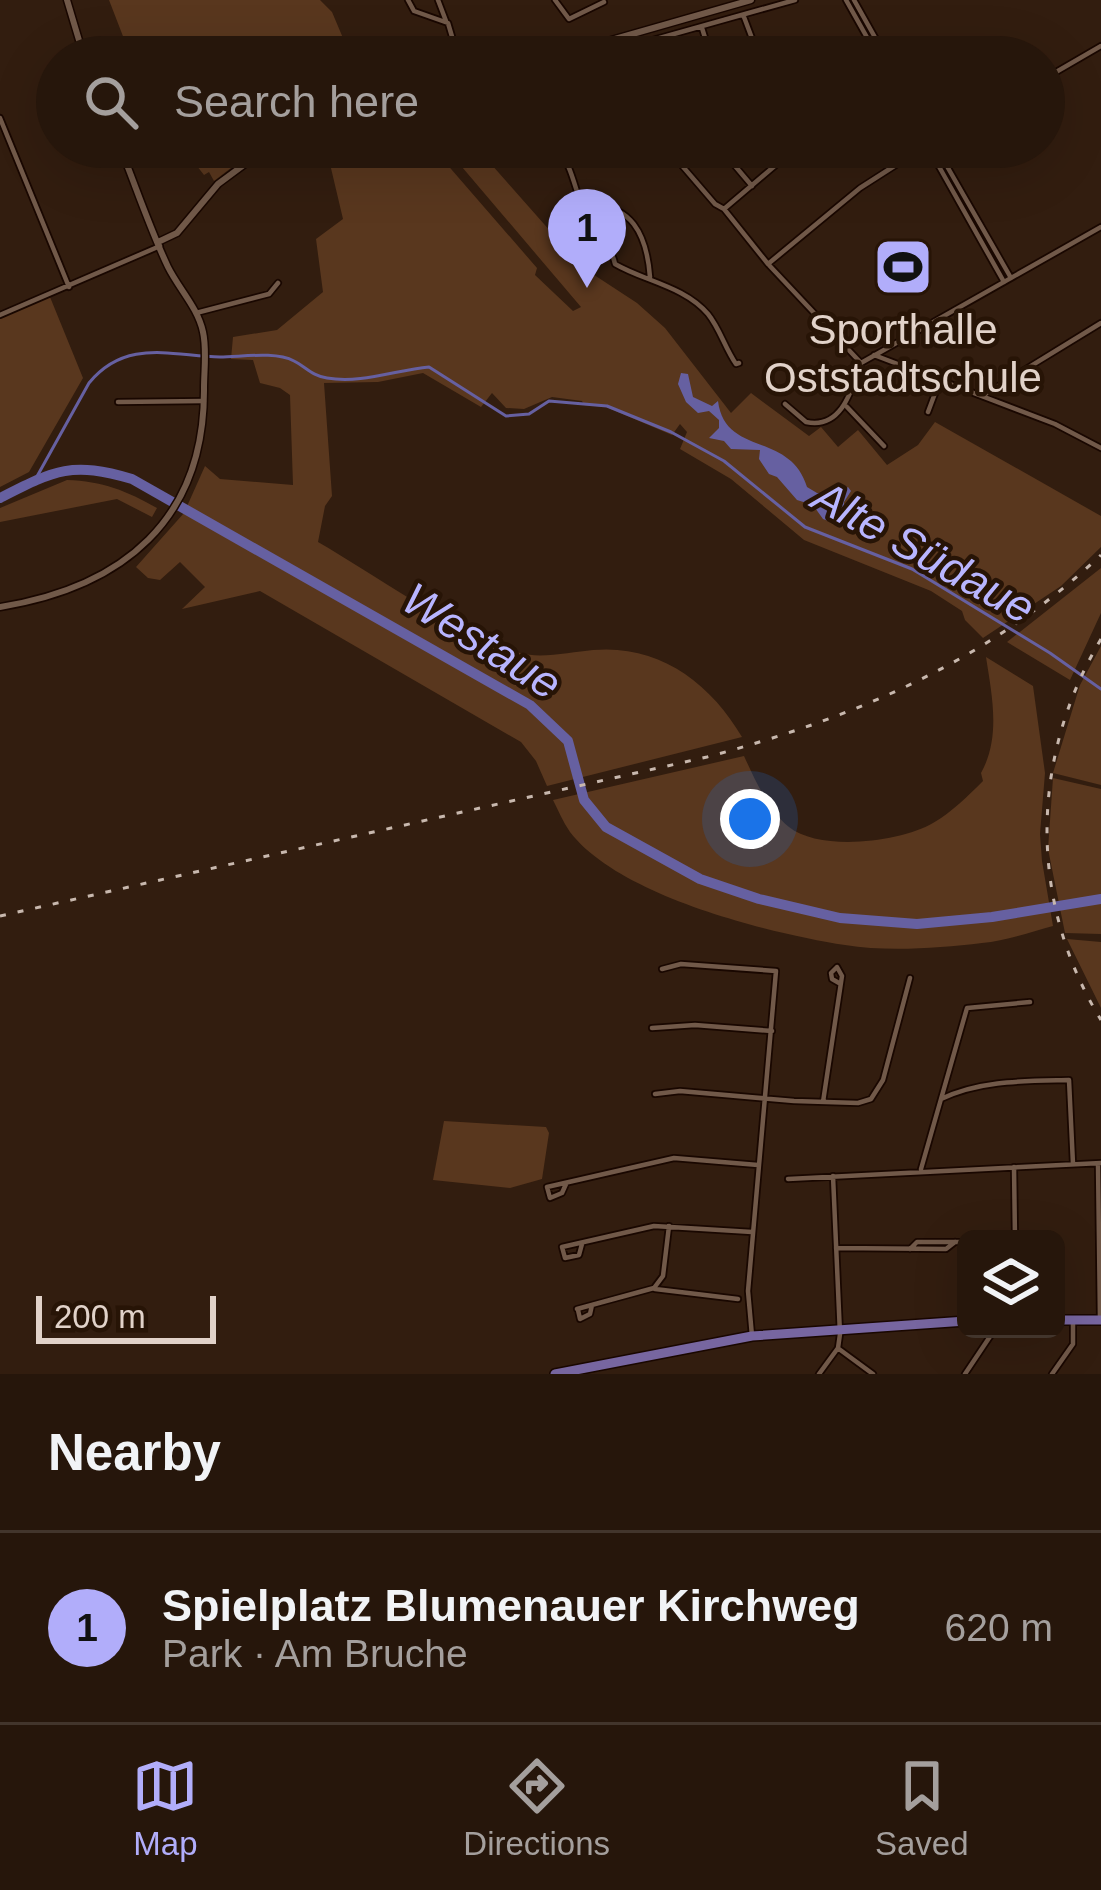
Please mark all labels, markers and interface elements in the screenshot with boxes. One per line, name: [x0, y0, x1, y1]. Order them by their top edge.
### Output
search box: [36, 36, 1065, 168]
icon: search: [78, 69, 144, 135]
text: Search here: [174, 76, 419, 127]
pin: 1: [548, 189, 626, 288]
sports icon: Sporthalle Oststadtschule: [872, 236, 934, 298]
place label: Sporthalle Oststadtschule: [764, 306, 1042, 401]
water label: Alte Südaue: [802, 469, 1044, 634]
water label: Westaue: [394, 573, 570, 709]
your location: [720, 789, 780, 849]
map controls: [957, 1230, 1065, 1338]
button: layers: [957, 1230, 1065, 1338]
scale bar: [36, 1290, 216, 1343]
text: 200 m: [54, 1298, 146, 1335]
text: Nearby: [48, 1424, 221, 1481]
text: Spielplatz Blumenauer Kirchweg: [162, 1580, 860, 1631]
text: 1: [76, 1606, 98, 1649]
text: 620 m: [945, 1606, 1053, 1649]
text: Park · Am Bruche: [162, 1632, 468, 1675]
tab: Map: [132, 1753, 198, 1863]
tab: Directions: [463, 1753, 610, 1863]
tab: Saved: [875, 1753, 969, 1863]

